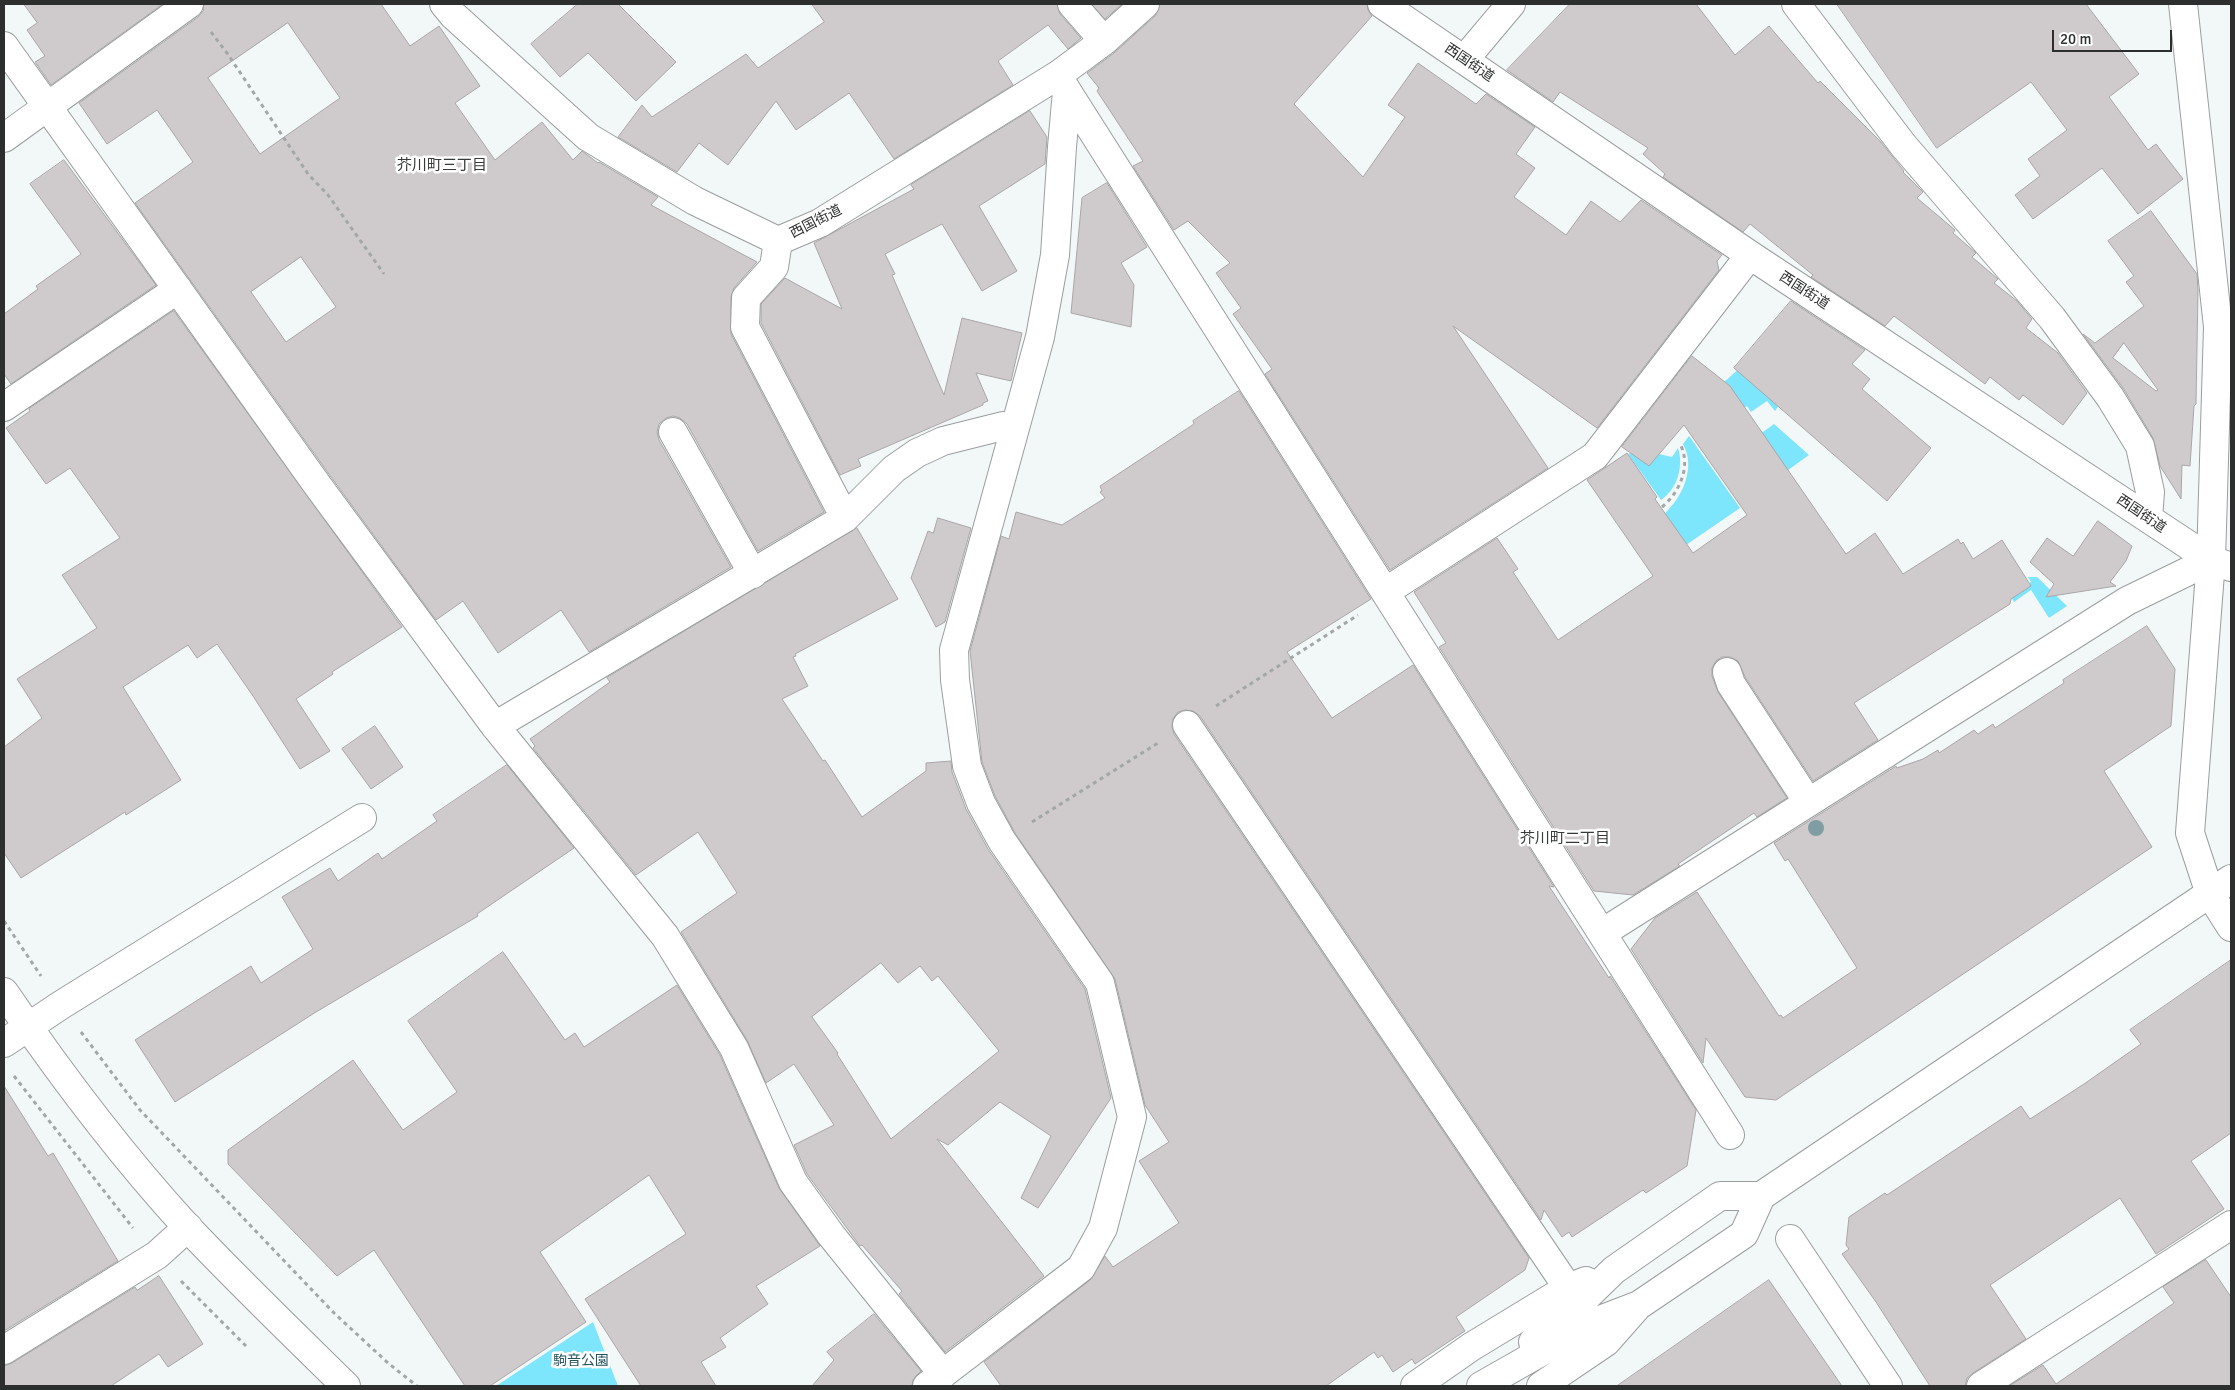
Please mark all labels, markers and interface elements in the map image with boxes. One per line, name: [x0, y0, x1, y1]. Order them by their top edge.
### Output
scale bar: [2055, 20, 2175, 52]
text: 20 m: [2060, 30, 2091, 48]
street label: 西国街道: [1441, 40, 1497, 86]
district label: 芥川町三丁目: [397, 157, 487, 175]
street label: 西国街道: [787, 202, 845, 242]
street label: 西国街道: [1776, 269, 1832, 313]
street label: 西国街道: [2113, 491, 2169, 537]
district label: 芥川町二丁目: [1520, 830, 1610, 848]
park label: 駒音公園: [553, 1353, 609, 1369]

